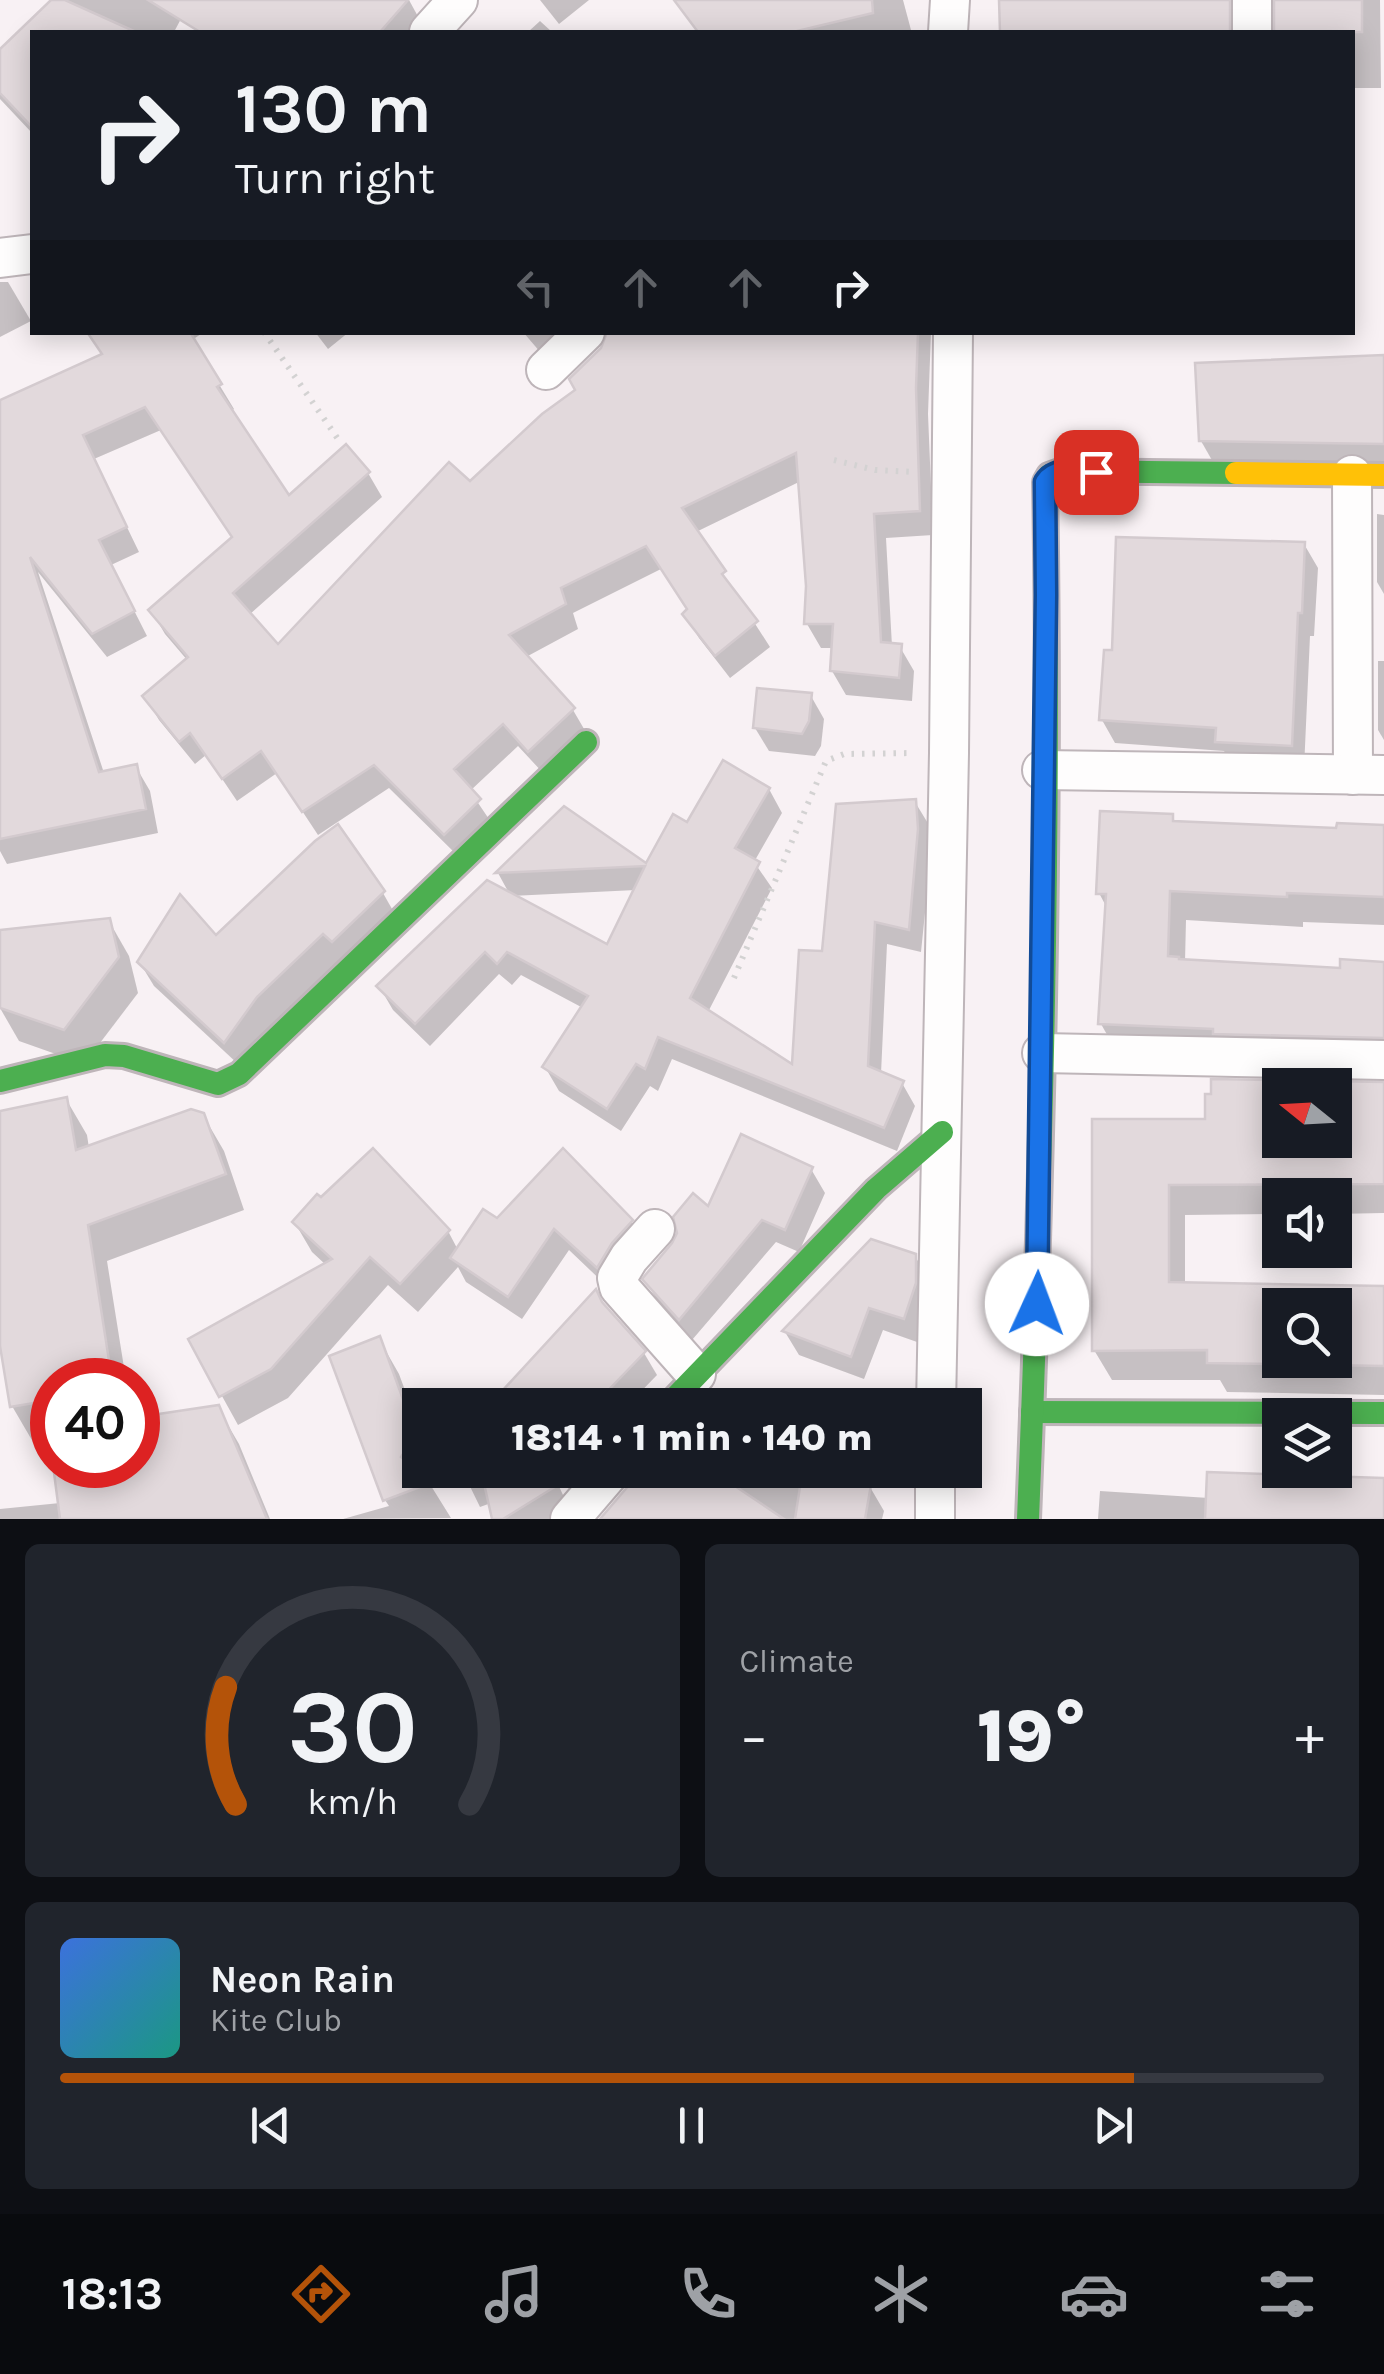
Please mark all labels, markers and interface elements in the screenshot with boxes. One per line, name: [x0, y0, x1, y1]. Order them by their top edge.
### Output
text: 130 m: [235, 68, 432, 150]
icon: right: [70, 70, 200, 200]
text: Turn right: [235, 152, 435, 204]
icon: left: [508, 260, 563, 315]
icon: ahead: [613, 260, 668, 315]
icon: ahead: [718, 260, 773, 315]
icon: right: [823, 260, 878, 315]
pin: [1054, 430, 1139, 515]
icon: arrive: [1069, 445, 1124, 500]
north arrow: [1262, 1068, 1352, 1158]
map controls: [1262, 1068, 1352, 1488]
button: sound: [1262, 1178, 1352, 1268]
position arrow: [985, 1252, 1089, 1356]
button: search: [1262, 1288, 1352, 1378]
speed limit sign: 40: [30, 1358, 160, 1488]
button: layers: [1262, 1398, 1352, 1488]
text: 18:14 · 1 min · 140 m: [511, 1415, 873, 1460]
text: Climate: [740, 1643, 854, 1680]
text: 30: [287, 1667, 417, 1788]
text: 19°: [977, 1692, 1087, 1780]
text: −: [740, 1704, 768, 1768]
text: +: [1295, 1704, 1324, 1768]
text: km/h: [307, 1781, 398, 1823]
text: Neon Rain: [210, 1957, 395, 2002]
text: Kite Club: [210, 2002, 342, 2039]
icon: previous: [243, 2098, 298, 2153]
icon: pause: [664, 2098, 719, 2153]
icon: next: [1086, 2098, 1141, 2153]
icon: directions: [286, 2259, 356, 2329]
icon: music: [479, 2259, 549, 2329]
icon: phone: [673, 2259, 743, 2329]
icon: climate: [866, 2259, 936, 2329]
icon: car: [1059, 2259, 1129, 2329]
icon: filters: [1252, 2259, 1322, 2329]
text: 18:13: [62, 2268, 163, 2320]

